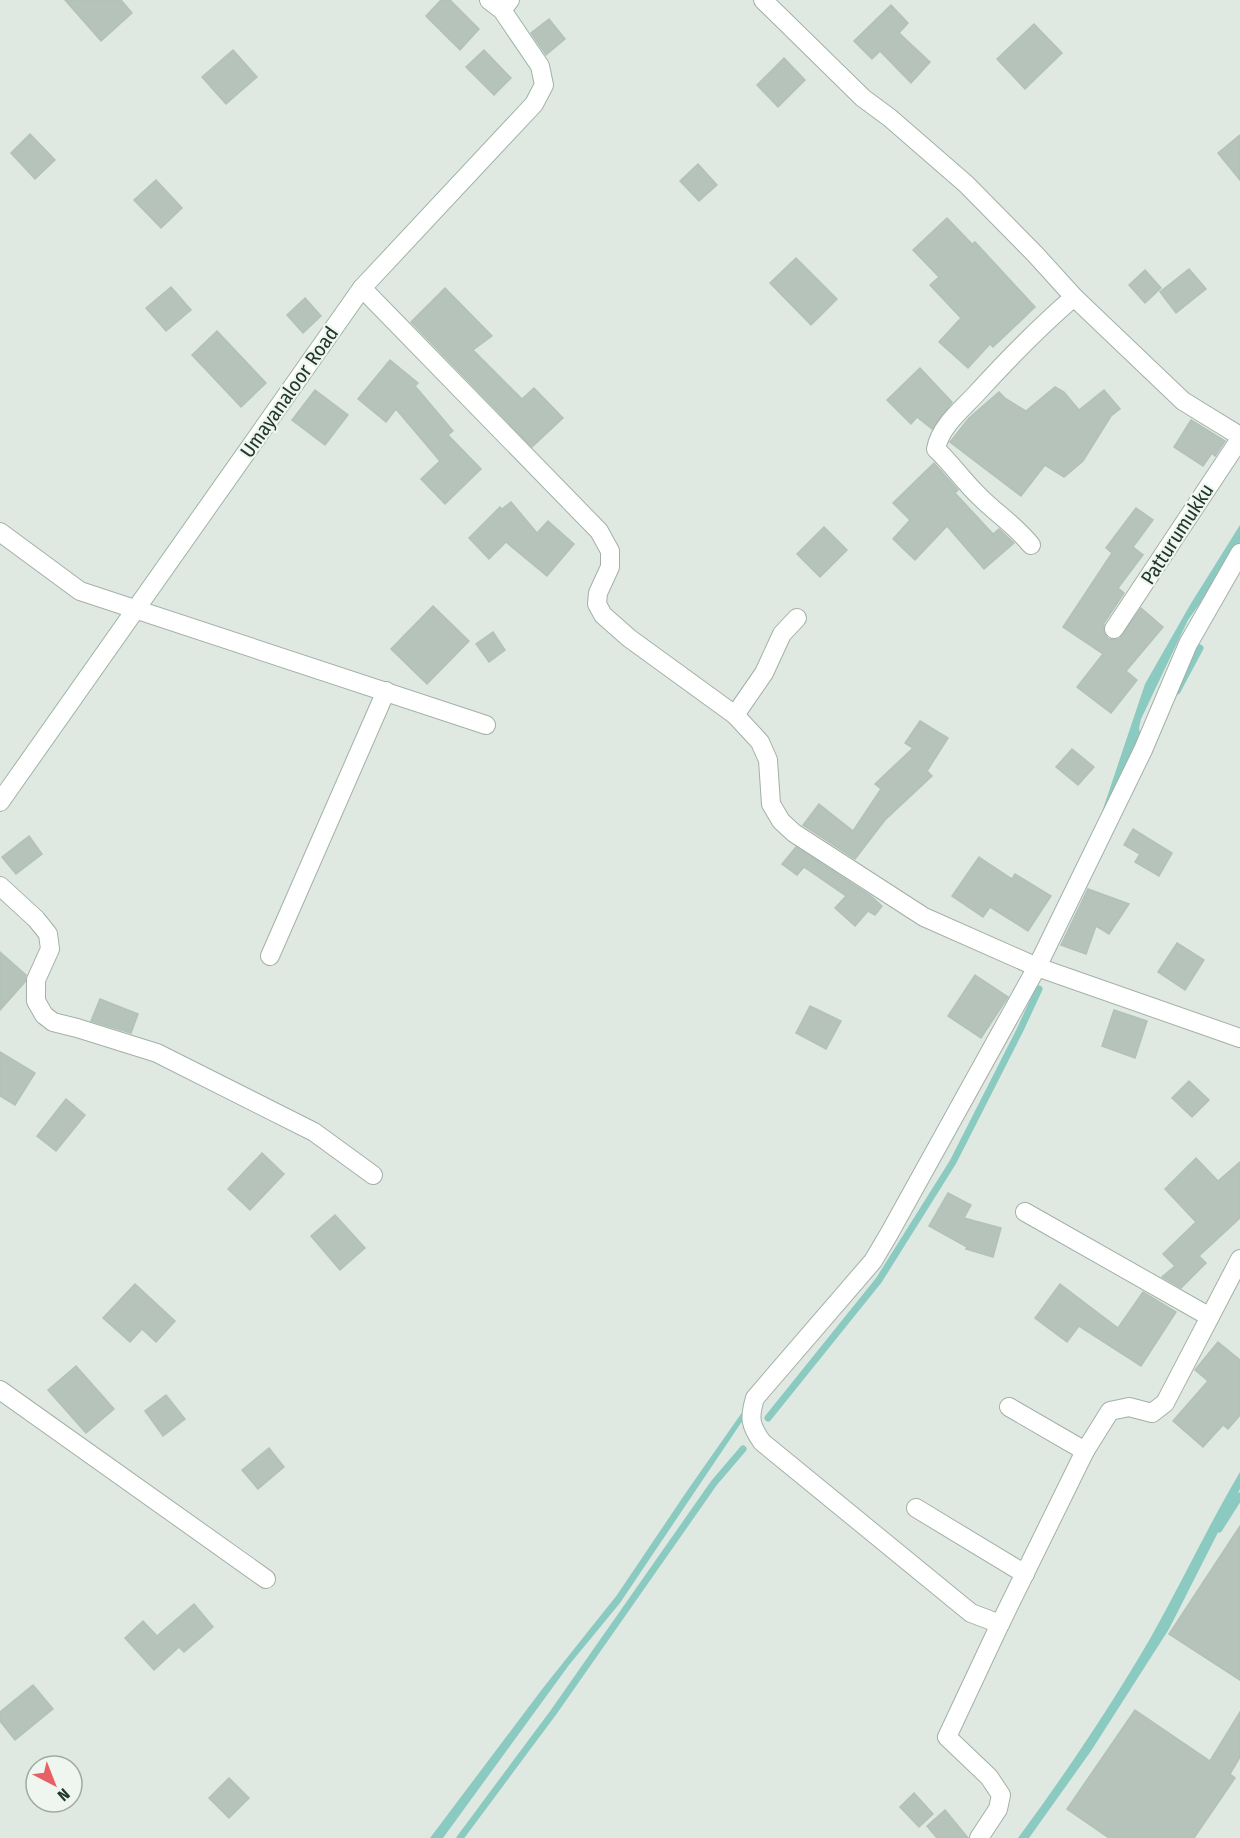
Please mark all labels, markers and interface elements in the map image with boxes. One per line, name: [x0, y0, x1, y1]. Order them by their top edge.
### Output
street label: Umayanaloor Road: [235, 322, 343, 462]
street label: Patturumukku: [1136, 479, 1218, 589]
north arrow: [24, 1754, 84, 1814]
text: N: [54, 1785, 74, 1805]

